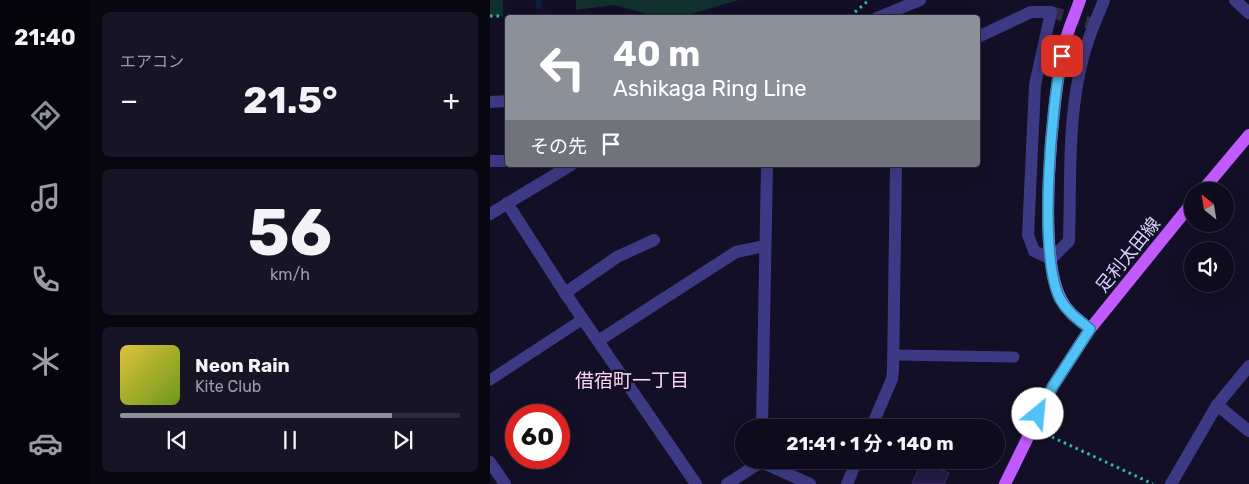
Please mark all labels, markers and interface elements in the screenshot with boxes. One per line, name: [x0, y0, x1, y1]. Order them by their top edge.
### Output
text: 21:40: [14, 24, 76, 51]
text: 40 m: [613, 33, 700, 75]
icon: left: [530, 35, 595, 100]
pin: [1041, 35, 1083, 77]
icon: arrive: [1048, 42, 1076, 70]
text: エアコン: [120, 52, 184, 71]
text: Ashikaga Ring Line: [613, 75, 807, 102]
text: 21.5°: [243, 77, 338, 123]
text: −: [120, 84, 138, 117]
text: +: [443, 84, 460, 117]
icon: directions: [28, 98, 63, 133]
icon: arrive: [597, 130, 625, 158]
text: その先: [530, 135, 587, 158]
icon: music: [28, 180, 63, 215]
north arrow: [1184, 182, 1234, 232]
map controls: [1184, 182, 1234, 292]
text: 56: [248, 194, 332, 271]
street label: 足利太田線: [1091, 213, 1165, 297]
button: sound: [1184, 242, 1234, 292]
icon: phone: [28, 262, 63, 297]
text: km/h: [270, 265, 310, 284]
icon: climate: [28, 344, 63, 379]
text: Neon Rain: [195, 354, 290, 377]
district label: 借宿町一丁目: [575, 369, 689, 392]
text: Kite Club: [195, 377, 261, 396]
position arrow: [1011, 387, 1063, 439]
speed limit sign: 60: [505, 404, 570, 469]
icon: car: [28, 426, 63, 461]
icon: previous: [163, 426, 191, 454]
icon: pause: [276, 426, 304, 454]
icon: next: [389, 426, 417, 454]
text: 21:41 · 1 分 · 140 m: [786, 432, 954, 455]

